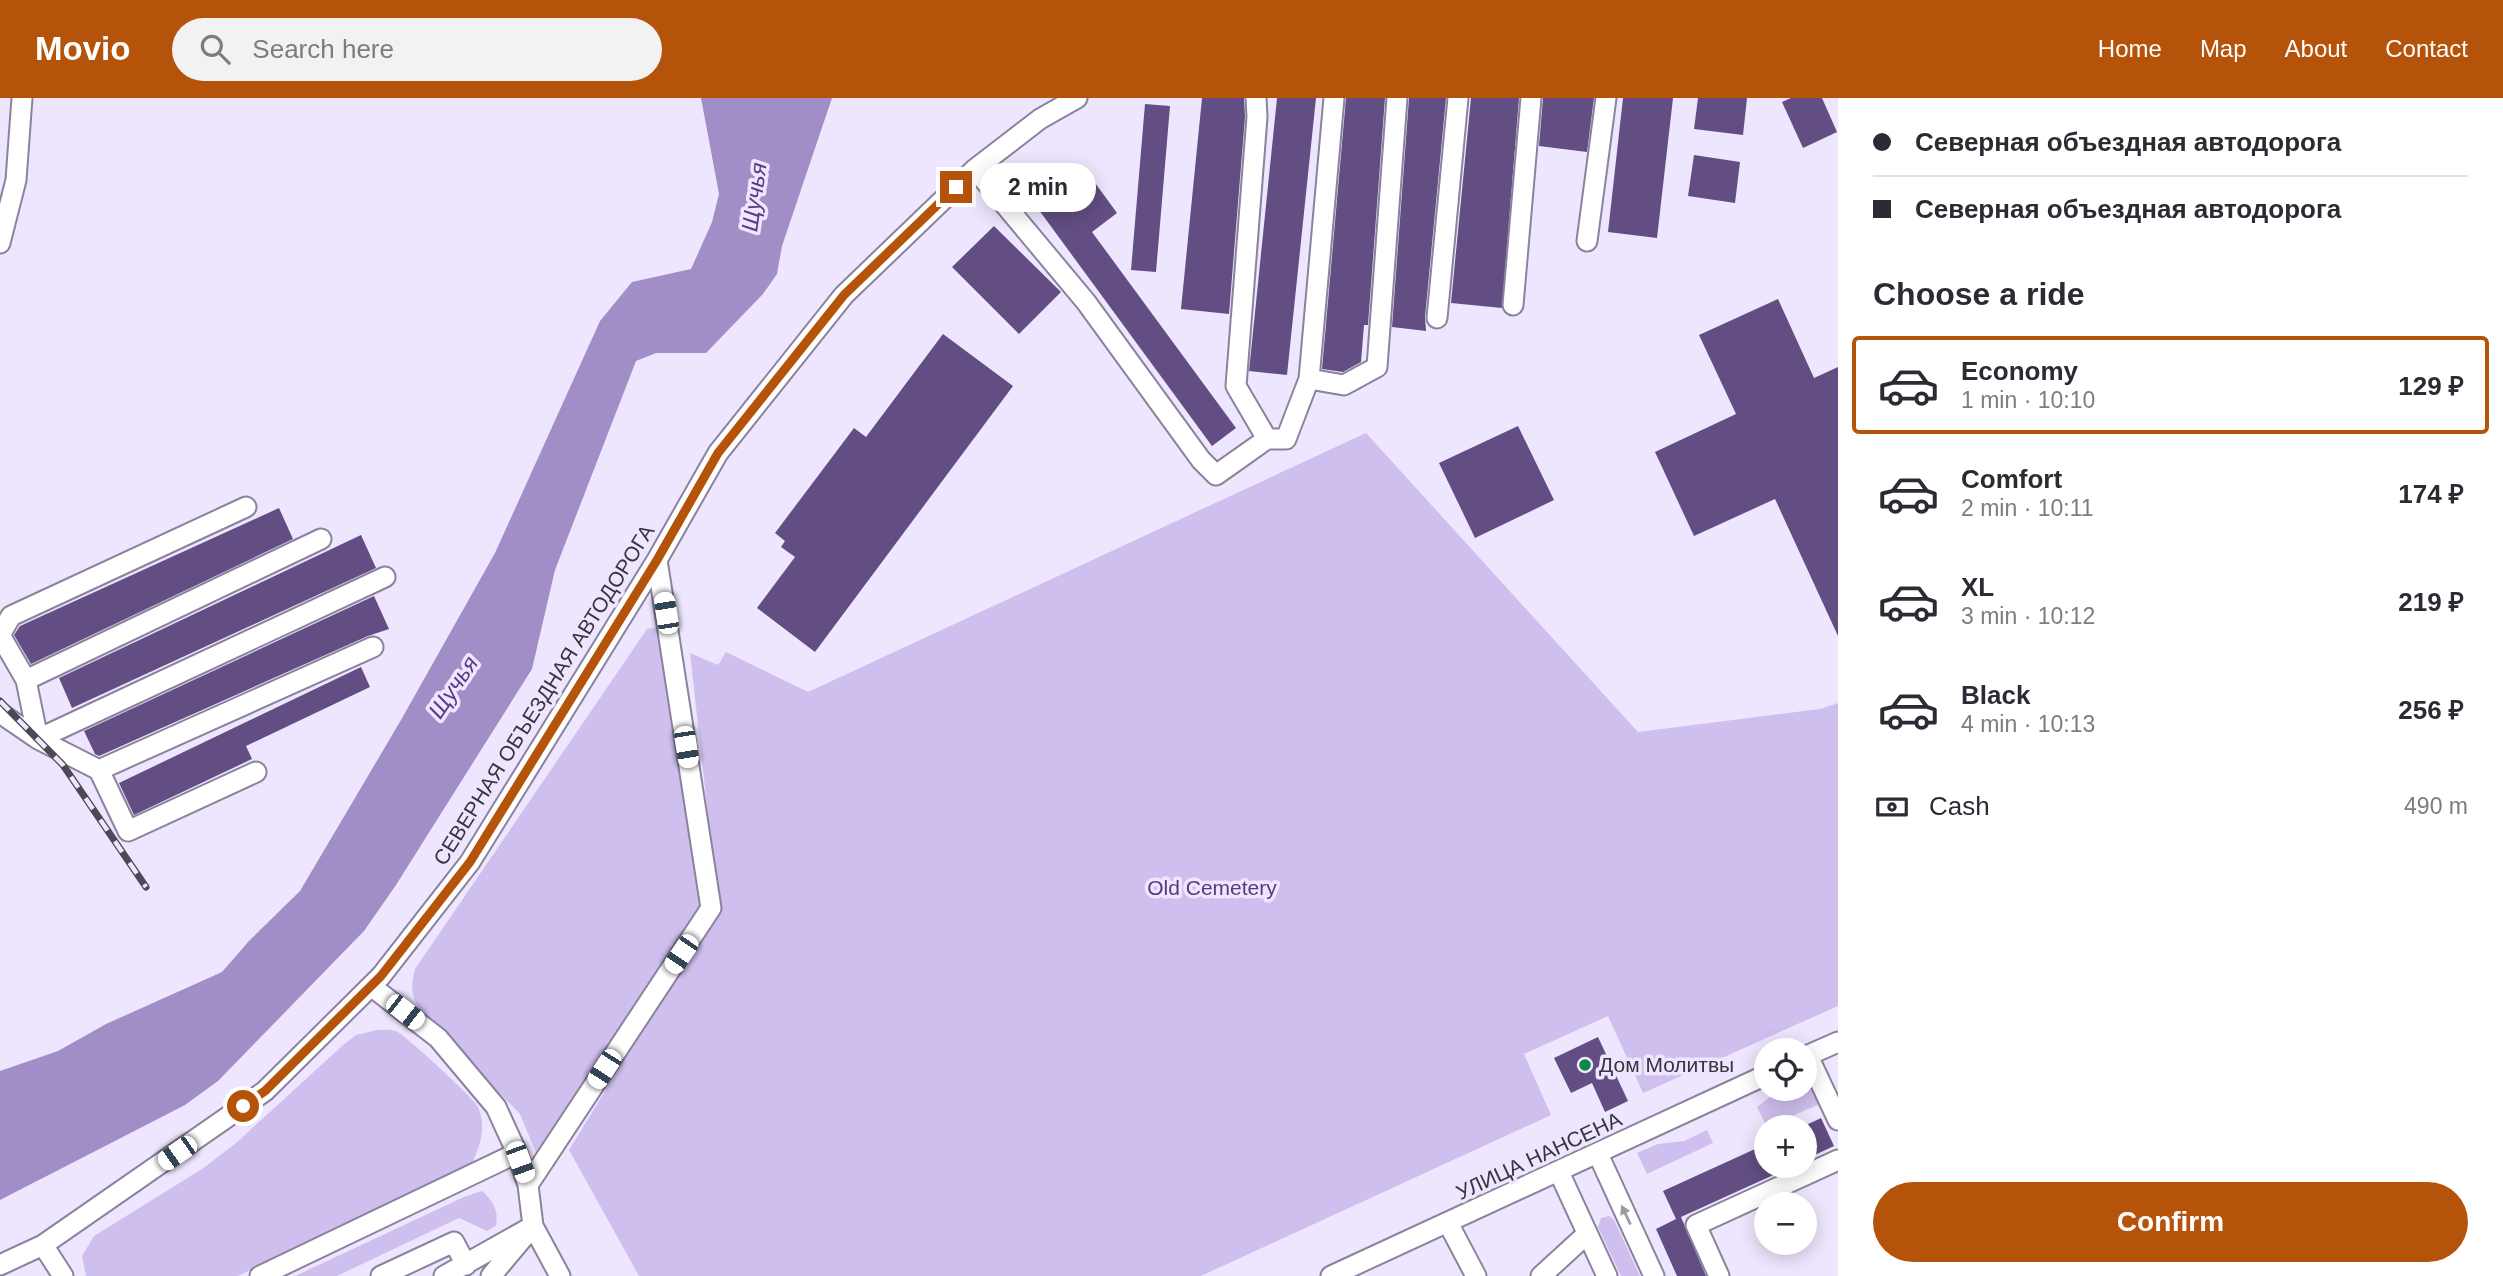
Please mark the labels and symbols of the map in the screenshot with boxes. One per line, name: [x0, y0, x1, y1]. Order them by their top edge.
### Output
water label: Щучья: [736, 161, 772, 233]
callout: 2 min: [981, 162, 1096, 212]
route end: [940, 171, 972, 203]
street label: СЕВЕРНАЯ ОБЪЕЗДНАЯ АВТОДОРОГА: [429, 520, 658, 869]
car: [653, 591, 680, 635]
water label: Щучья: [423, 651, 483, 723]
car: [673, 725, 700, 769]
park label: Old Cemetery: [1147, 876, 1277, 899]
car: [661, 931, 702, 977]
car: [382, 991, 429, 1033]
car: [584, 1046, 625, 1092]
place label: Дом Молитвы: [1599, 1053, 1734, 1076]
marker: Дом Молитвы: [1577, 1057, 1593, 1073]
route start: [227, 1090, 259, 1122]
street label: УЛИЦА НАНСЕНА: [1453, 1107, 1625, 1204]
car: [154, 1132, 201, 1174]
car: [503, 1139, 538, 1185]
one-way arrow: [1620, 1205, 1632, 1225]

